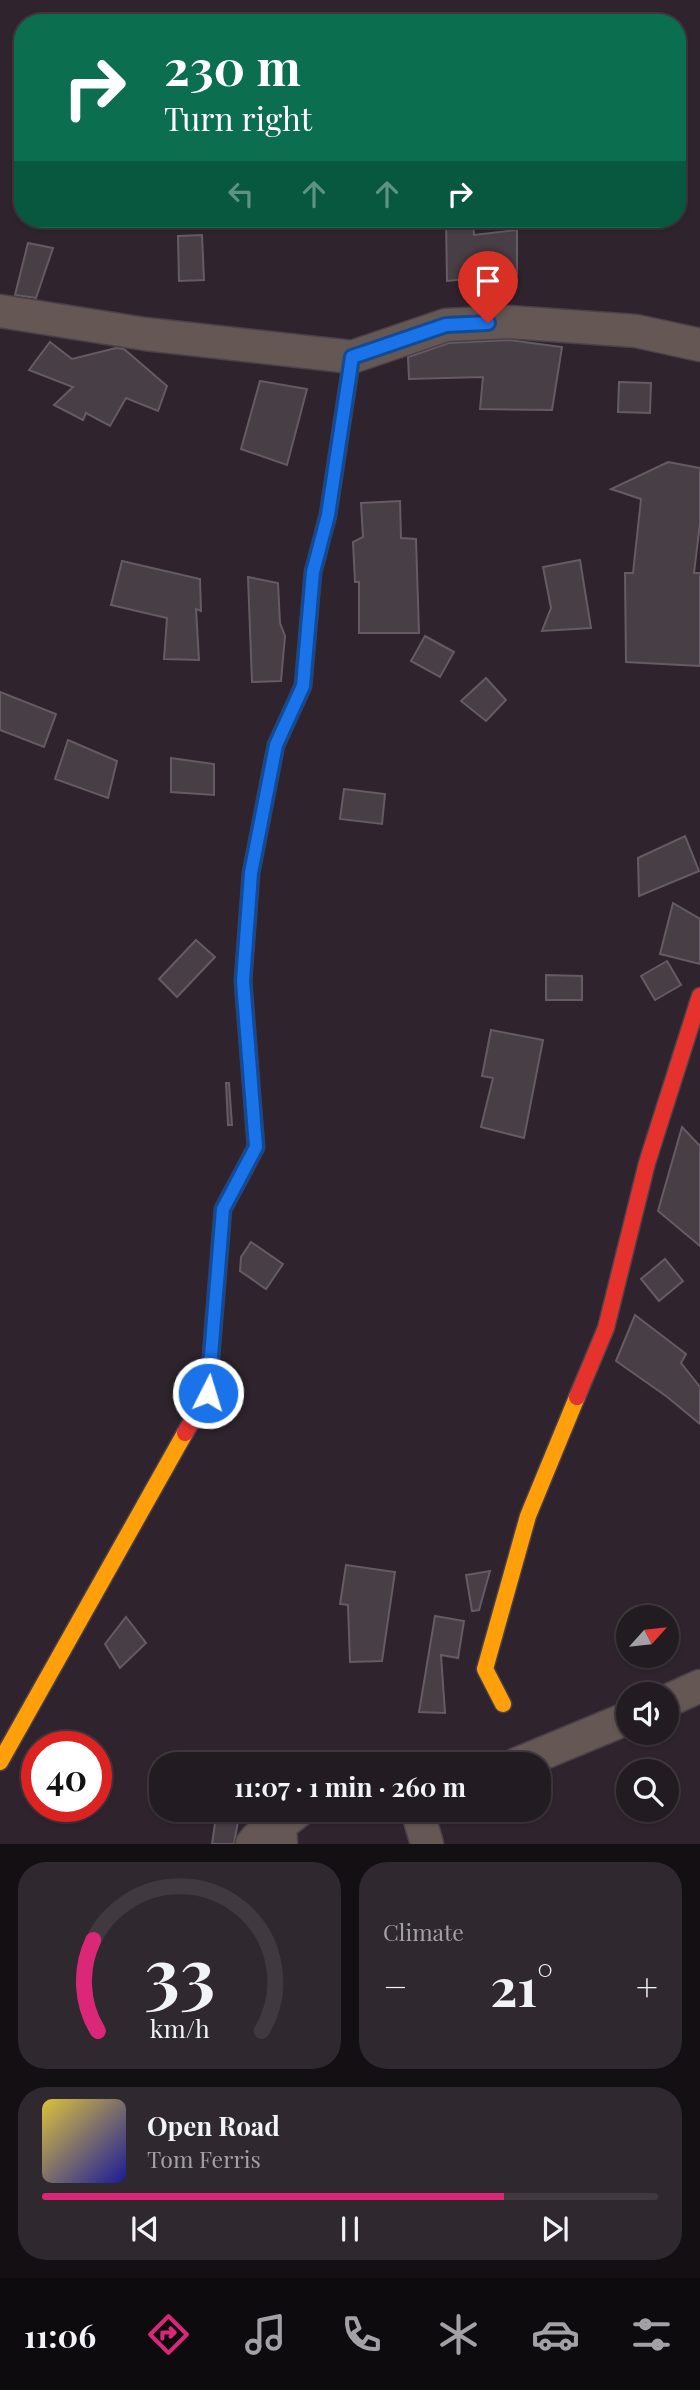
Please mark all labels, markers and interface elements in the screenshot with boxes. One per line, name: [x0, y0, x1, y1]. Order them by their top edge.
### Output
text: 230 m: [164, 33, 301, 98]
icon: right: [49, 42, 140, 133]
text: Turn right: [164, 96, 312, 139]
icon: left: [222, 175, 260, 213]
icon: ahead: [295, 175, 333, 213]
icon: ahead: [368, 175, 406, 213]
icon: right: [441, 175, 479, 213]
pin: [458, 251, 518, 323]
icon: arrive: [469, 262, 507, 300]
position arrow: [171, 1356, 245, 1430]
north arrow: [616, 1605, 679, 1668]
map controls: [616, 1605, 679, 1822]
button: sound: [616, 1682, 679, 1745]
speed limit sign: 40: [21, 1731, 112, 1822]
button: search: [616, 1759, 679, 1822]
text: 11:07 · 1 min · 260 m: [234, 1769, 466, 1804]
text: Climate: [383, 1916, 464, 1947]
text: 33: [144, 1923, 215, 2020]
text: 21°: [490, 1951, 553, 2020]
text: −: [383, 1960, 408, 2011]
text: +: [636, 1960, 658, 2011]
text: km/h: [150, 2011, 210, 2044]
text: Open Road: [147, 2108, 280, 2143]
text: Tom Ferris: [147, 2143, 261, 2174]
icon: previous: [126, 2210, 164, 2248]
icon: pause: [331, 2210, 369, 2248]
icon: next: [536, 2210, 574, 2248]
icon: directions: [144, 2310, 193, 2359]
icon: music: [241, 2310, 290, 2359]
icon: phone: [337, 2310, 386, 2359]
icon: climate: [434, 2310, 483, 2359]
icon: car: [531, 2310, 580, 2359]
icon: filters: [627, 2310, 676, 2359]
text: 11:06: [24, 2313, 96, 2356]

